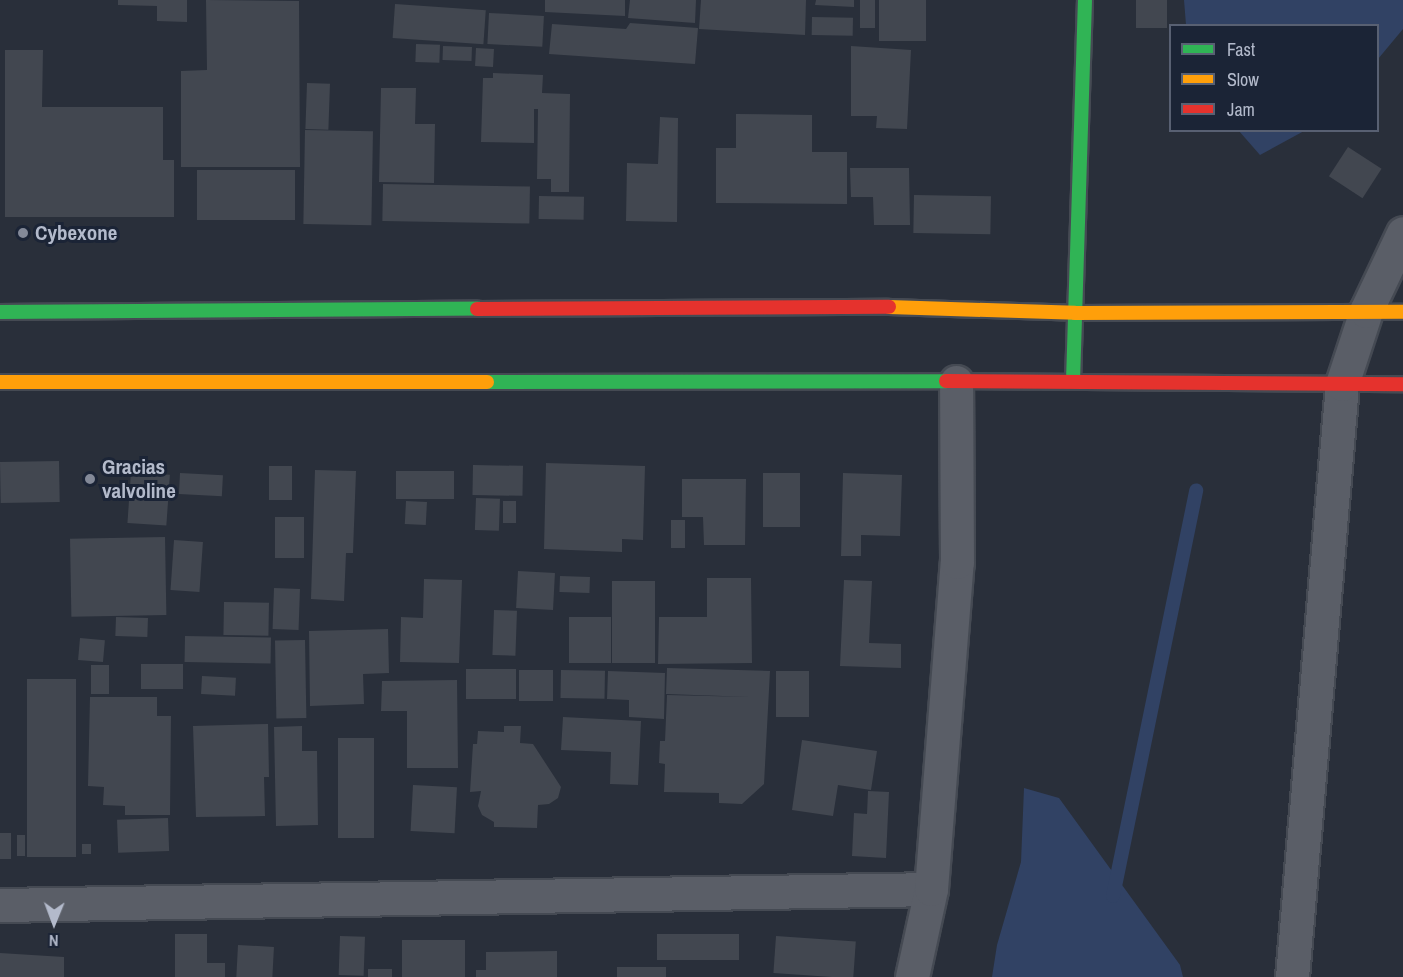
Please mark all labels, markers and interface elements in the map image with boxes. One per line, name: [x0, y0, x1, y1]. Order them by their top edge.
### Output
legend: [1169, 24, 1379, 132]
text: Fast: [1227, 37, 1255, 62]
text: Slow: [1227, 67, 1259, 92]
text: Jam: [1227, 97, 1255, 122]
place label: Cybexone: [35, 220, 117, 246]
marker: Cybexone: [16, 226, 30, 240]
place label: Gracias valvoline: [102, 454, 176, 504]
marker: Gracias valvoline: [83, 472, 97, 486]
north arrow: [24, 893, 84, 953]
text: N: [49, 930, 59, 952]

